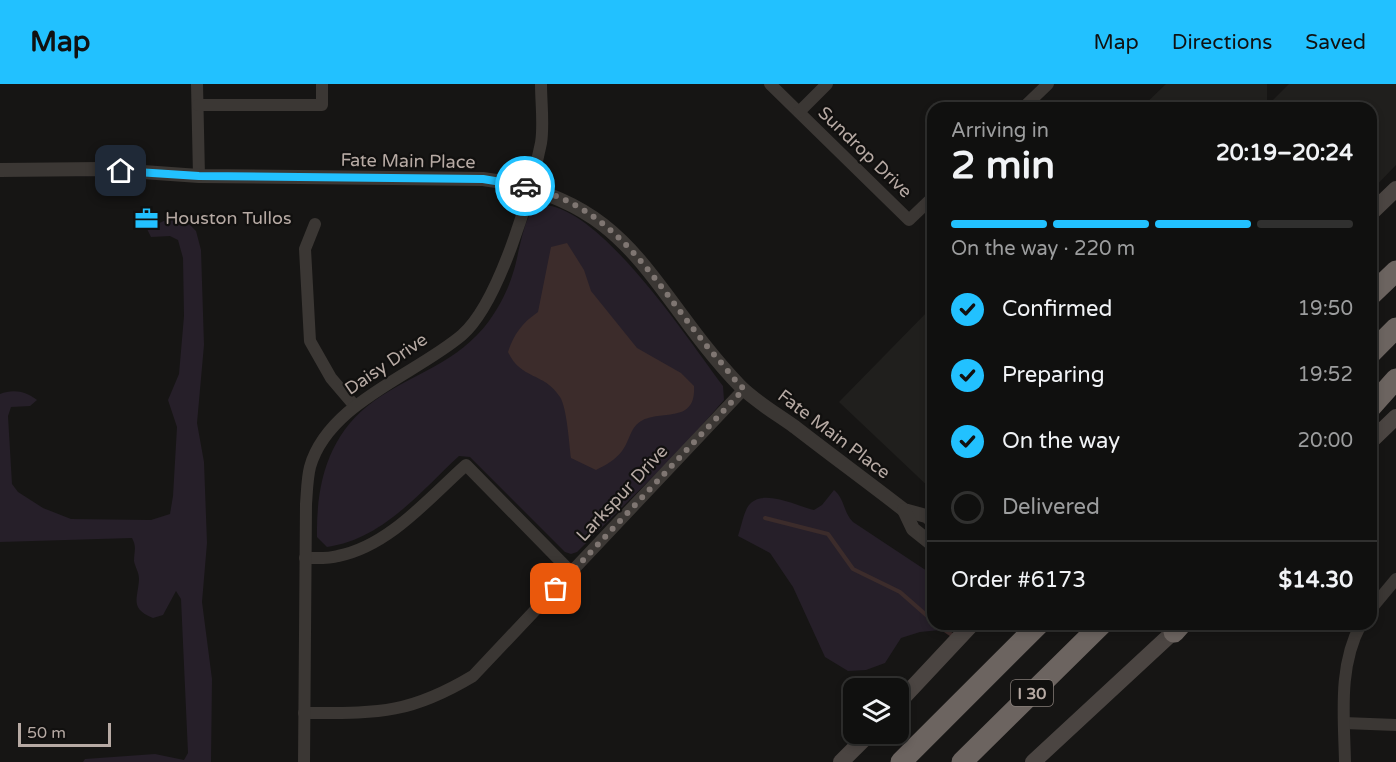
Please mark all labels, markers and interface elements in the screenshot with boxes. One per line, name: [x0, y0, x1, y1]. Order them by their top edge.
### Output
text: Map: [30, 25, 90, 59]
text: Map: [1093, 30, 1139, 55]
text: Directions: [1172, 30, 1272, 55]
text: Saved: [1305, 30, 1366, 55]
street label: Sundrop Drive: [813, 102, 917, 202]
text: Arriving in: [951, 119, 1049, 143]
text: 20:19–20:24: [1216, 140, 1353, 166]
text: 2 min: [951, 142, 1055, 189]
pin: [95, 145, 146, 196]
street label: Fate Main Place: [340, 149, 476, 173]
icon: home: [104, 154, 137, 187]
courier: [495, 156, 555, 216]
icon: car: [509, 170, 542, 203]
office icon: Houston Tullos: [134, 205, 160, 231]
place label: Houston Tullos: [165, 207, 292, 229]
text: On the way · 220 m: [951, 237, 1135, 261]
icon: check: [951, 293, 984, 326]
text: Confirmed: [1002, 296, 1112, 322]
text: 19:50: [1298, 297, 1353, 321]
street label: Daisy Drive: [340, 328, 432, 400]
icon: check: [951, 359, 984, 392]
text: Preparing: [1002, 362, 1105, 388]
text: 19:52: [1298, 363, 1353, 387]
street label: Fate Main Place: [773, 385, 895, 483]
icon: check: [951, 425, 984, 458]
text: On the way: [1002, 428, 1120, 454]
text: 20:00: [1298, 429, 1353, 453]
street label: Larkspur Drive: [572, 440, 672, 546]
text: Delivered: [1002, 494, 1100, 520]
pin: [530, 563, 581, 614]
text: Order #6173: [951, 567, 1086, 593]
text: $14.30: [1278, 567, 1353, 593]
icon: bag: [539, 572, 572, 605]
map controls: [843, 678, 909, 744]
button: layers: [843, 678, 909, 744]
road number: I 30: [1011, 680, 1053, 706]
scale bar: [18, 720, 111, 748]
text: 50 m: [27, 723, 66, 743]

